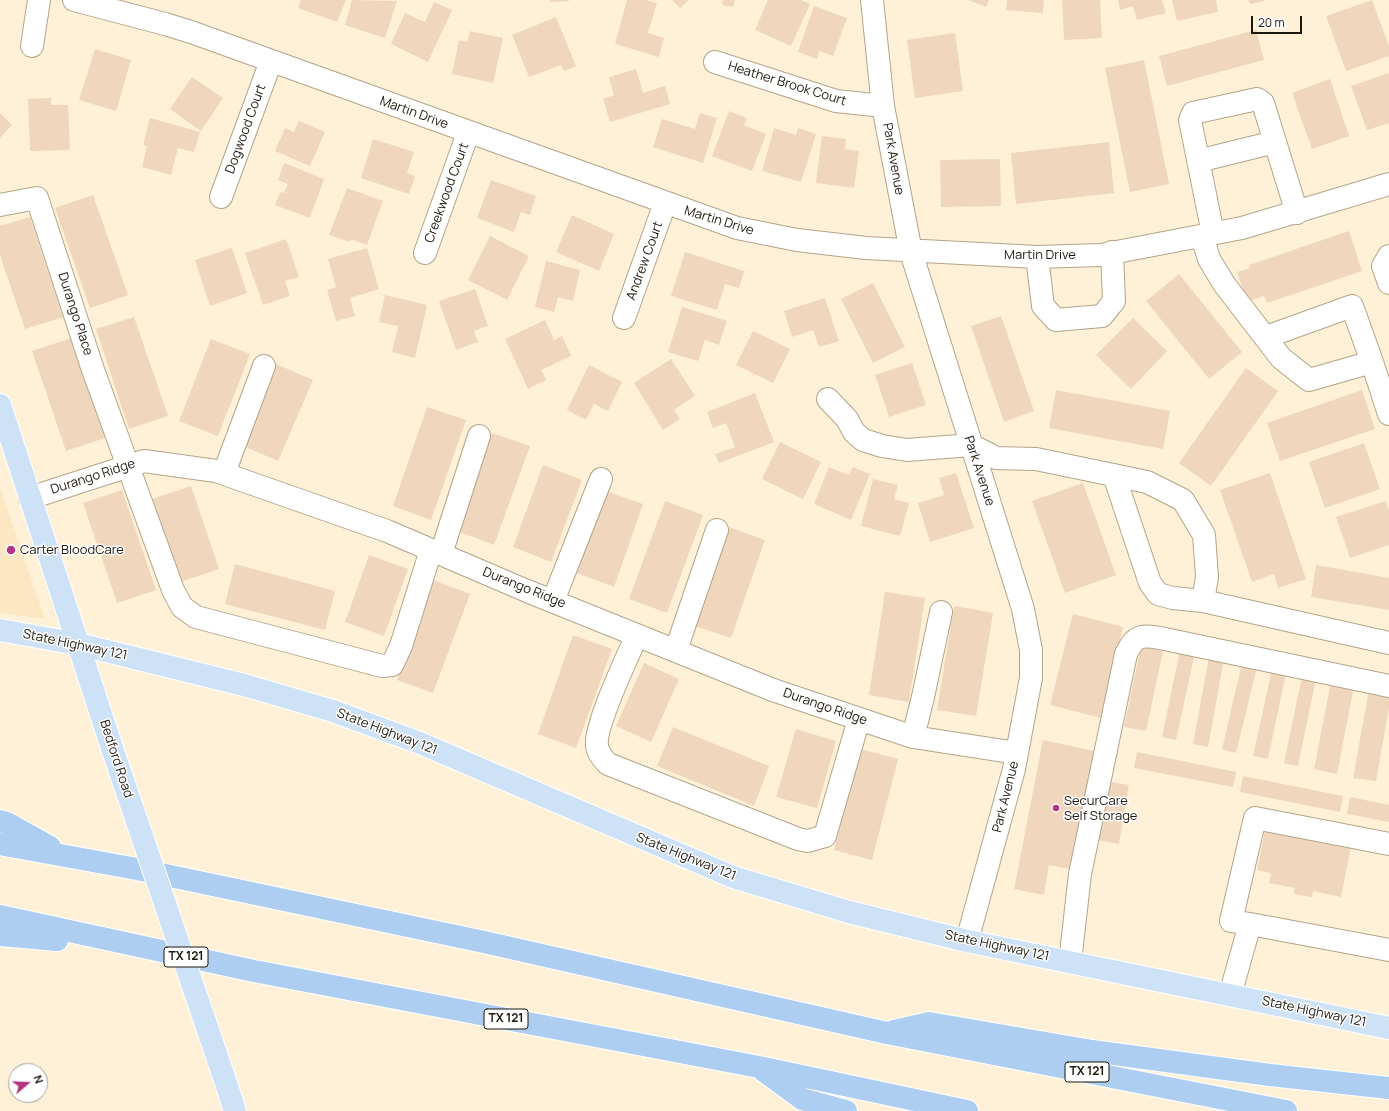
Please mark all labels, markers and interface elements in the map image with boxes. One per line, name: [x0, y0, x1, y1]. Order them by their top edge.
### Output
scale bar: [1253, 8, 1304, 34]
text: 20 m: [1258, 14, 1285, 31]
street label: Heather Brook Court: [726, 59, 848, 109]
street label: Dogwood Court: [223, 82, 269, 176]
street label: Martin Drive: [378, 93, 450, 133]
street label: Park Avenue: [879, 122, 907, 196]
street label: Creekwood Court: [422, 141, 472, 245]
street label: Martin Drive: [682, 203, 756, 239]
street label: Andrew Court: [624, 219, 666, 303]
street label: Martin Drive: [1004, 247, 1076, 263]
street label: Durango Place: [54, 270, 96, 358]
street label: Park Avenue: [960, 434, 998, 508]
street label: Durango Ridge: [49, 456, 137, 498]
place label: Carter BloodCare: [20, 542, 124, 558]
marker: Carter BloodCare: [5, 544, 17, 556]
street label: Durango Ridge: [480, 564, 568, 612]
street label: State Highway 121: [21, 626, 129, 664]
street label: Durango Ridge: [781, 685, 869, 729]
street label: State Highway 121: [335, 706, 439, 758]
street label: Bedford Road: [96, 718, 136, 800]
street label: Park Avenue: [990, 760, 1022, 834]
place label: SecurCare Self Storage: [1064, 793, 1137, 824]
marker: SecurCare Self Storage: [1051, 803, 1061, 813]
street label: State Highway 121: [634, 830, 738, 884]
street label: State Highway 121: [943, 927, 1051, 965]
road number: TX 121: [164, 947, 208, 967]
street label: State Highway 121: [1260, 993, 1368, 1031]
road number: TX 121: [484, 1009, 528, 1029]
road number: TX 121: [1065, 1062, 1109, 1082]
north arrow: [8, 1063, 48, 1103]
text: N: [30, 1073, 47, 1085]

